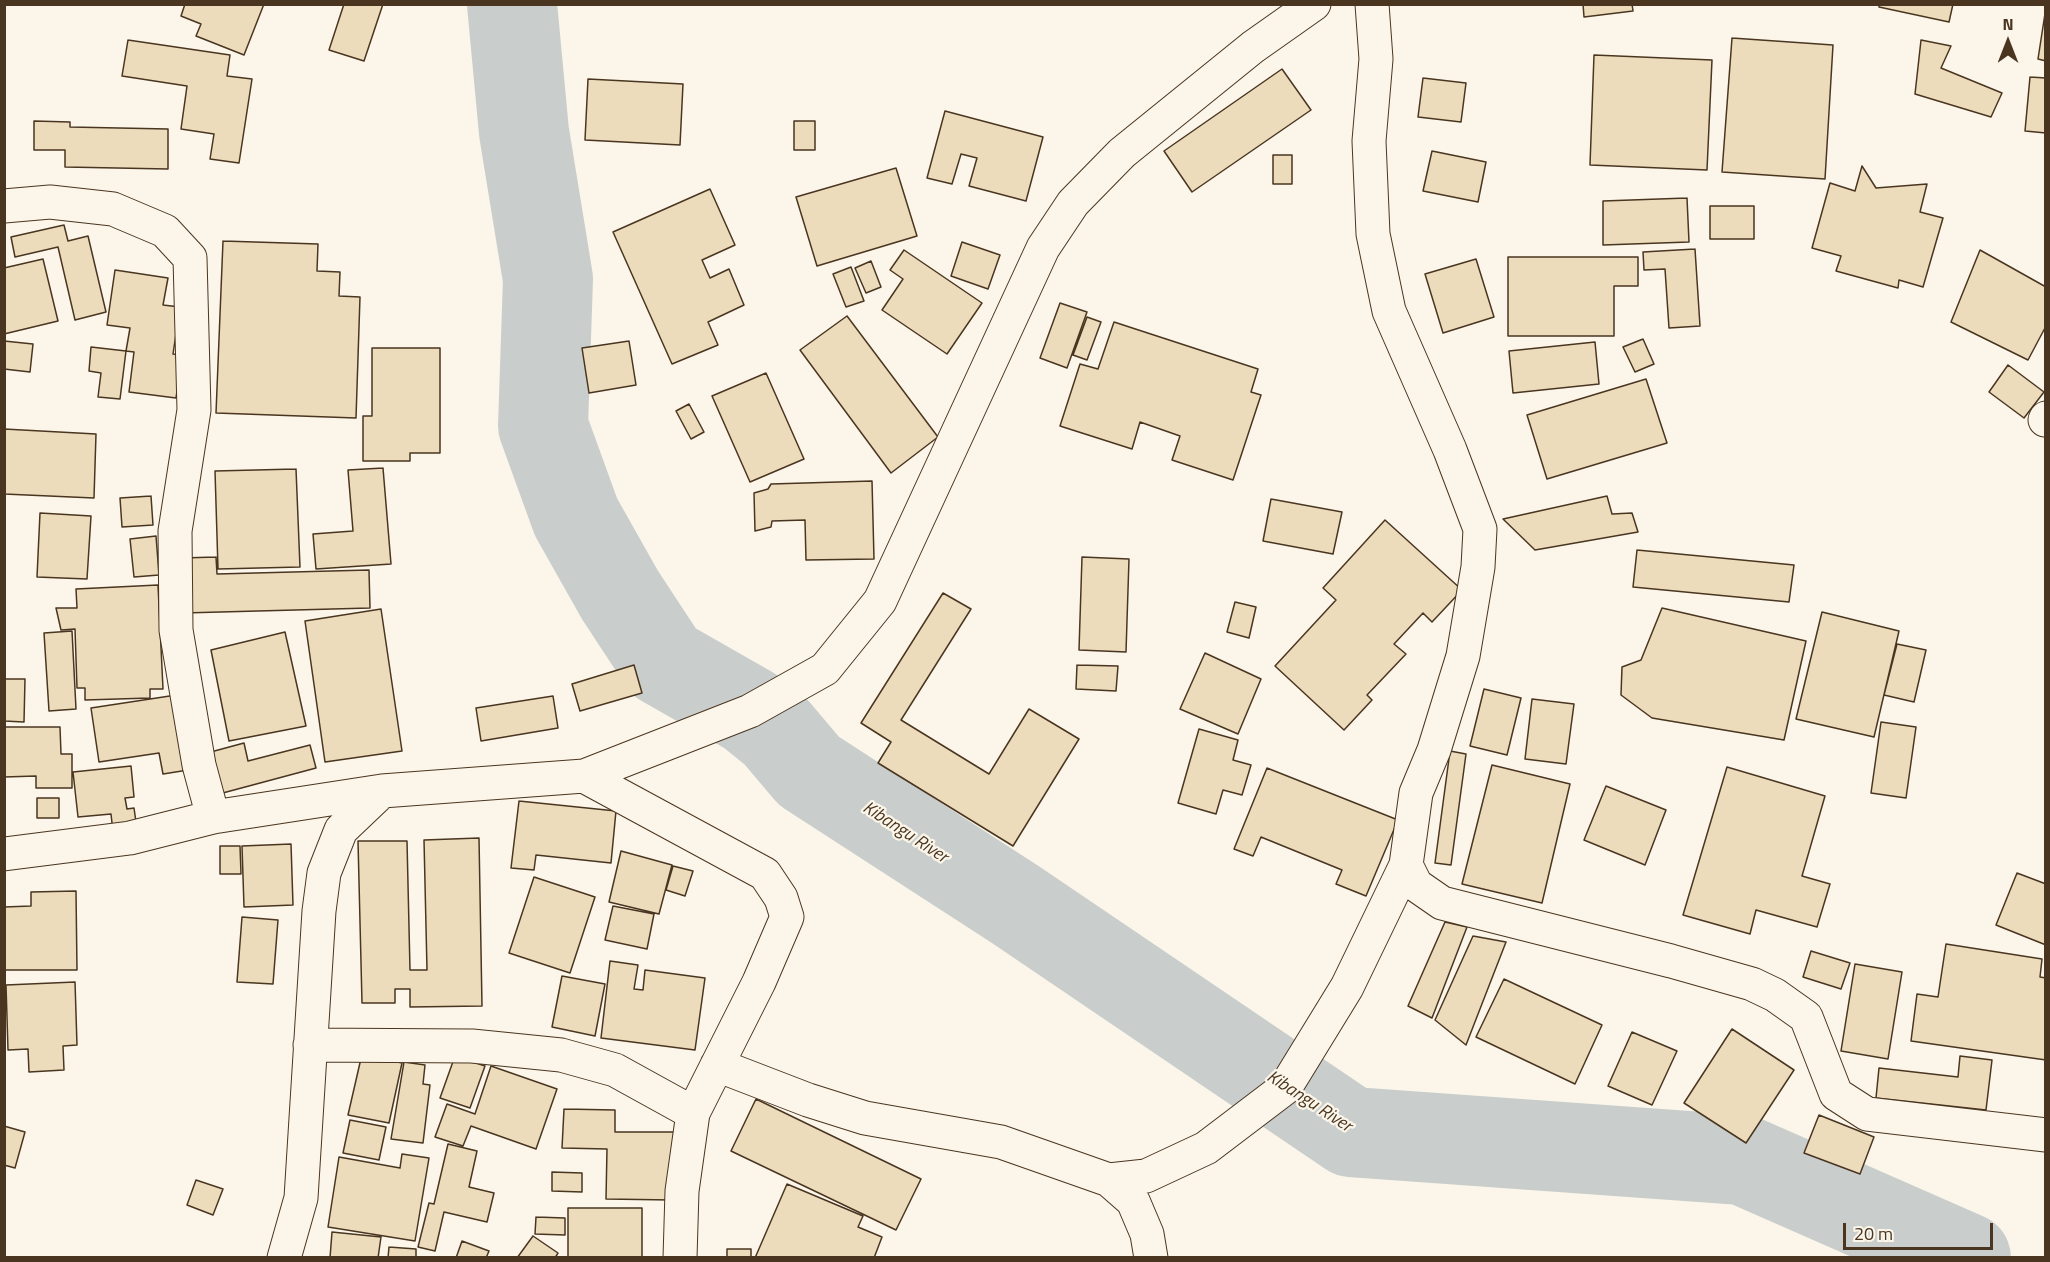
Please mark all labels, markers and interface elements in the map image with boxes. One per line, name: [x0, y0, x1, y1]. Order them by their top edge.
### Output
north arrow: [1978, 12, 2038, 72]
text: N: [2002, 12, 2014, 36]
water label: Kibangu River: [858, 797, 952, 869]
water label: Kibangu River: [1262, 1066, 1356, 1138]
scale bar: [1846, 1211, 1996, 1249]
text: 20 m: [1854, 1220, 1893, 1247]

